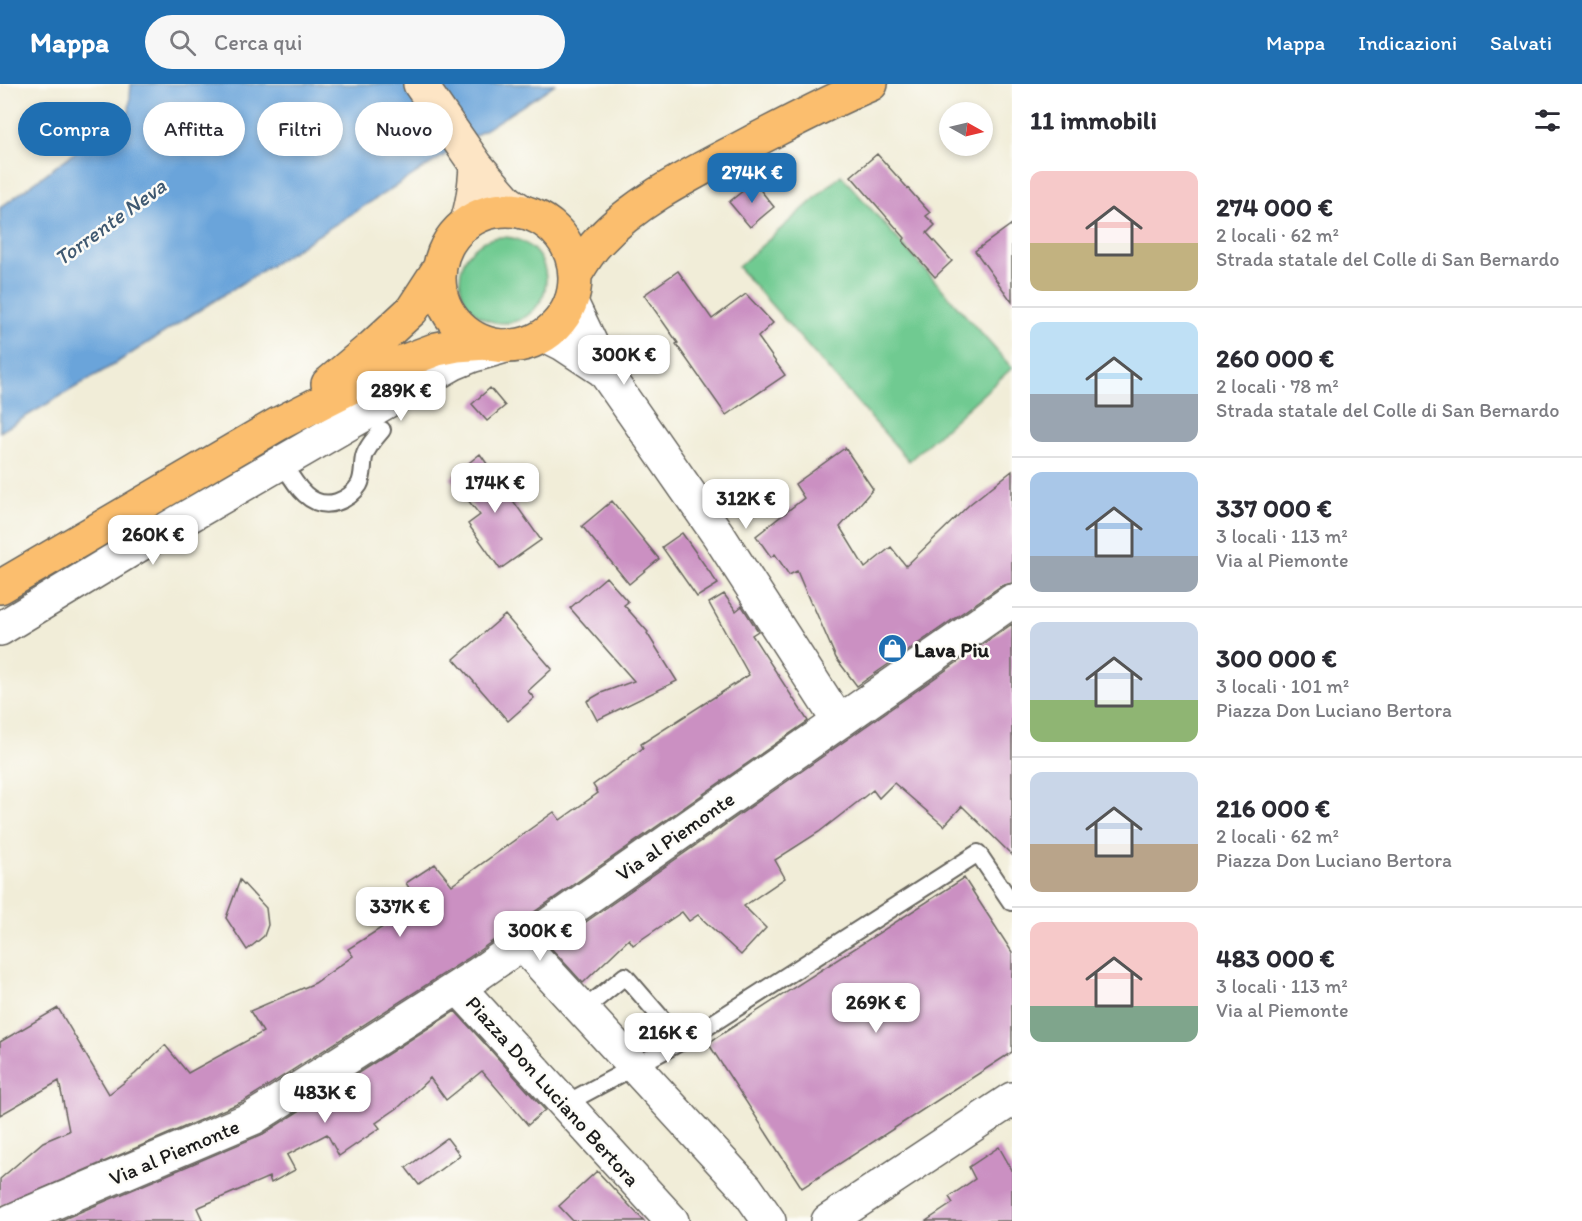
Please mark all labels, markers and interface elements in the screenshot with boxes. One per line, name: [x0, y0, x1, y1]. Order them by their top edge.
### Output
search box: [145, 15, 565, 69]
text: Mappa: [30, 25, 109, 59]
icon: search: [166, 26, 199, 59]
text: Cerca qui: [214, 29, 302, 56]
text: Mappa: [1266, 30, 1325, 55]
text: Indicazioni: [1358, 30, 1457, 55]
text: Salvati: [1490, 30, 1552, 55]
chip: Compra: [18, 102, 131, 156]
chip: Affitta: [143, 102, 245, 156]
chip: Filtri: [257, 102, 343, 156]
chip: Nuovo: [355, 102, 453, 156]
north arrow: [939, 102, 993, 156]
map controls: [939, 102, 993, 156]
text: 11 immobili: [1030, 104, 1157, 136]
icon: filters: [1531, 104, 1564, 137]
pin: 274K €: [703, 153, 801, 204]
text: 274K €: [721, 160, 783, 184]
water label: Torrente Neva: [49, 172, 172, 272]
text: 274 000 €: [1216, 191, 1333, 223]
icon: home: [1078, 195, 1150, 267]
text: 2 locali · 62 m²: [1216, 223, 1339, 247]
text: Strada statale del Colle di San Bernardo: [1216, 247, 1559, 271]
pin: 300K €: [575, 335, 673, 386]
text: 300K €: [592, 342, 656, 366]
text: 260 000 €: [1216, 342, 1334, 374]
icon: home: [1078, 346, 1150, 418]
pin: 289K €: [352, 371, 450, 422]
text: 2 locali · 78 m²: [1216, 374, 1339, 398]
text: 289K €: [371, 378, 431, 402]
text: Strada statale del Colle di San Bernardo: [1216, 398, 1559, 422]
pin: 174K €: [446, 463, 544, 514]
text: 174K €: [465, 470, 525, 494]
pin: 312K €: [697, 479, 795, 530]
text: 312K €: [716, 486, 776, 510]
text: 337 000 €: [1216, 492, 1332, 524]
icon: home: [1078, 496, 1150, 568]
pin: 260K €: [104, 515, 202, 566]
text: 260K €: [122, 522, 184, 546]
text: 3 locali · 113 m²: [1216, 524, 1348, 548]
text: Via al Piemonte: [1216, 548, 1348, 572]
shop icon: Lava Piu: [877, 633, 909, 665]
place label: Lava Piu: [914, 637, 990, 662]
text: 300 000 €: [1216, 642, 1337, 674]
icon: home: [1078, 646, 1150, 718]
text: 3 locali · 101 m²: [1216, 674, 1349, 698]
text: Piazza Don Luciano Bertora: [1216, 698, 1452, 722]
street label: Via al Piemonte: [611, 786, 739, 886]
text: 216 000 €: [1216, 792, 1330, 824]
icon: home: [1078, 796, 1150, 868]
text: 2 locali · 62 m²: [1216, 824, 1339, 848]
text: Piazza Don Luciano Bertora: [1216, 848, 1452, 872]
pin: 337K €: [351, 887, 449, 938]
text: 337K €: [370, 894, 430, 918]
pin: 300K €: [491, 911, 589, 962]
text: 300K €: [508, 918, 572, 942]
text: 483 000 €: [1216, 942, 1335, 974]
icon: home: [1078, 946, 1150, 1018]
text: 3 locali · 113 m²: [1216, 974, 1348, 998]
pin: 269K €: [827, 983, 925, 1034]
text: 269K €: [846, 990, 906, 1014]
street label: Piazza Don Luciano Bertora: [461, 991, 645, 1191]
text: Via al Piemonte: [1216, 998, 1348, 1022]
pin: 216K €: [619, 1013, 717, 1064]
text: 216K €: [638, 1020, 698, 1044]
pin: 483K €: [276, 1073, 374, 1124]
text: 483K €: [294, 1080, 356, 1104]
street label: Via al Piemonte: [105, 1113, 243, 1191]

